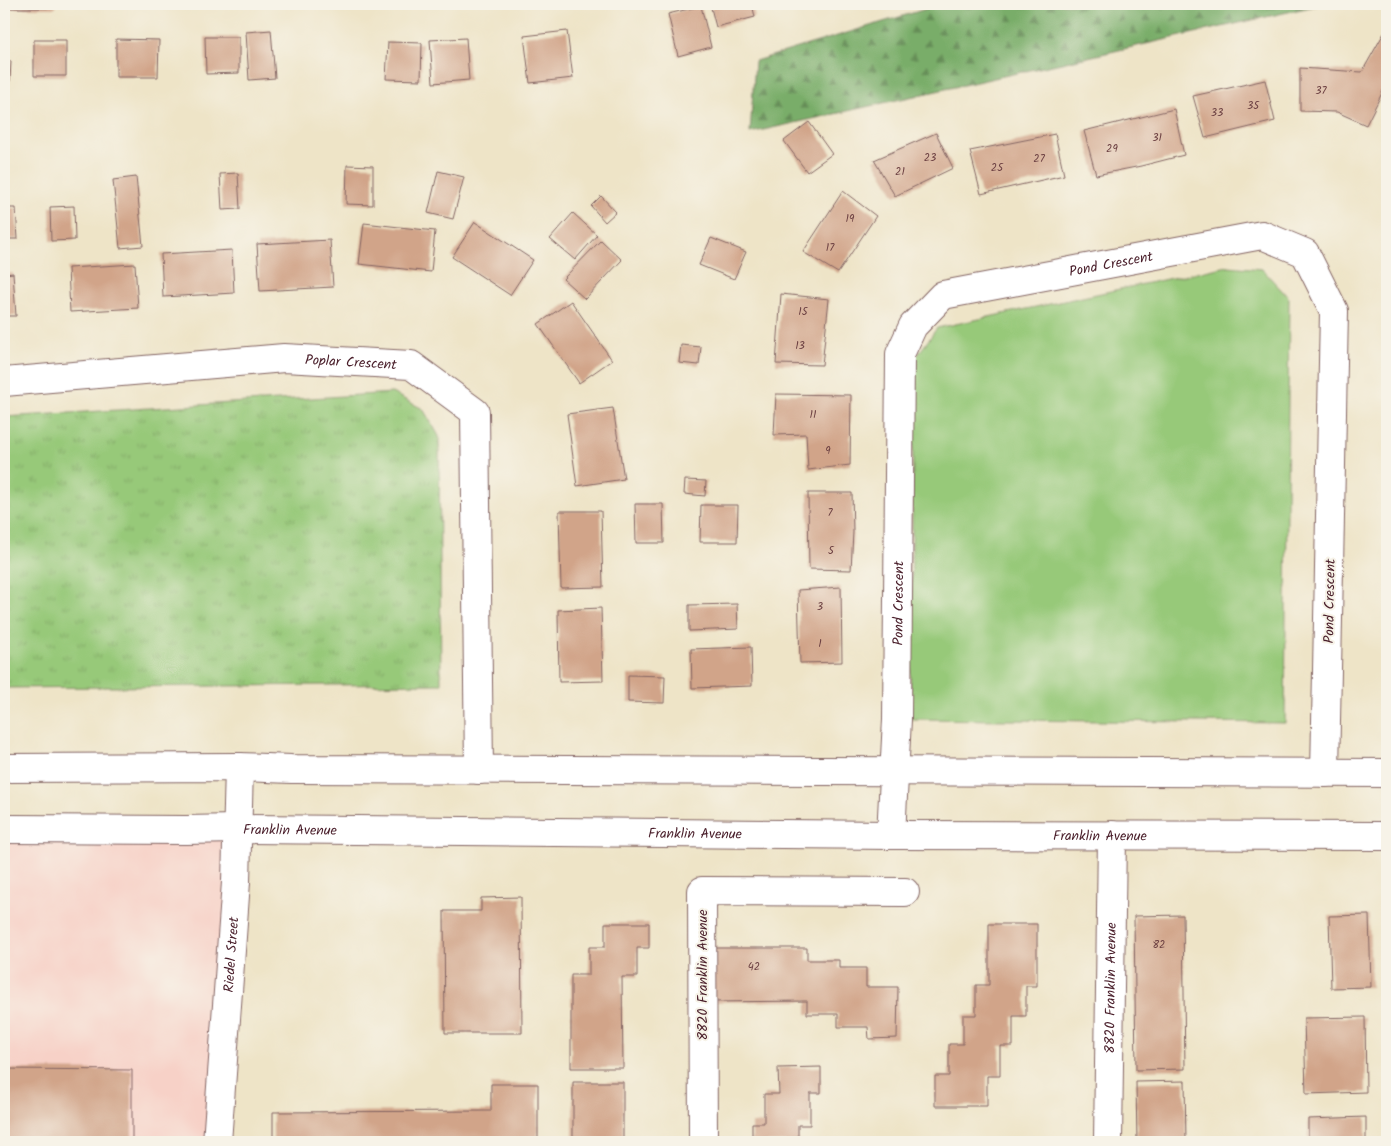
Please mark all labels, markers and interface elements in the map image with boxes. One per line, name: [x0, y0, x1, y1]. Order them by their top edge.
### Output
house number: 37: [1315, 82, 1328, 100]
house number: 35: [1247, 97, 1260, 115]
house number: 33: [1211, 104, 1223, 122]
house number: 31: [1152, 129, 1162, 147]
house number: 29: [1106, 140, 1119, 158]
house number: 23: [924, 149, 936, 167]
house number: 27: [1033, 150, 1046, 168]
house number: 25: [991, 159, 1004, 177]
house number: 21: [895, 163, 905, 181]
house number: 19: [846, 210, 855, 228]
house number: 17: [826, 239, 835, 257]
street label: Pond Crescent: [1067, 246, 1155, 283]
house number: 15: [798, 303, 809, 321]
house number: 13: [795, 337, 805, 355]
street label: Poplar Crescent: [304, 349, 398, 376]
house number: 11: [810, 406, 816, 424]
house number: 9: [825, 442, 831, 460]
house number: 7: [827, 504, 833, 522]
house number: 5: [828, 542, 835, 560]
street label: Pond Crescent: [1318, 558, 1342, 644]
street label: Pond Crescent: [888, 560, 910, 646]
house number: 3: [817, 598, 823, 616]
house number: 1: [818, 635, 822, 653]
street label: Franklin Avenue: [243, 819, 338, 842]
street label: Franklin Avenue: [648, 823, 743, 846]
street label: Franklin Avenue: [1053, 825, 1148, 848]
street label: 8820 Franklin Avenue: [692, 909, 714, 1041]
street label: Riedel Street: [218, 915, 245, 993]
street label: 8820 Franklin Avenue: [1099, 922, 1123, 1054]
house number: 82: [1152, 936, 1166, 954]
house number: 42: [748, 958, 760, 976]

